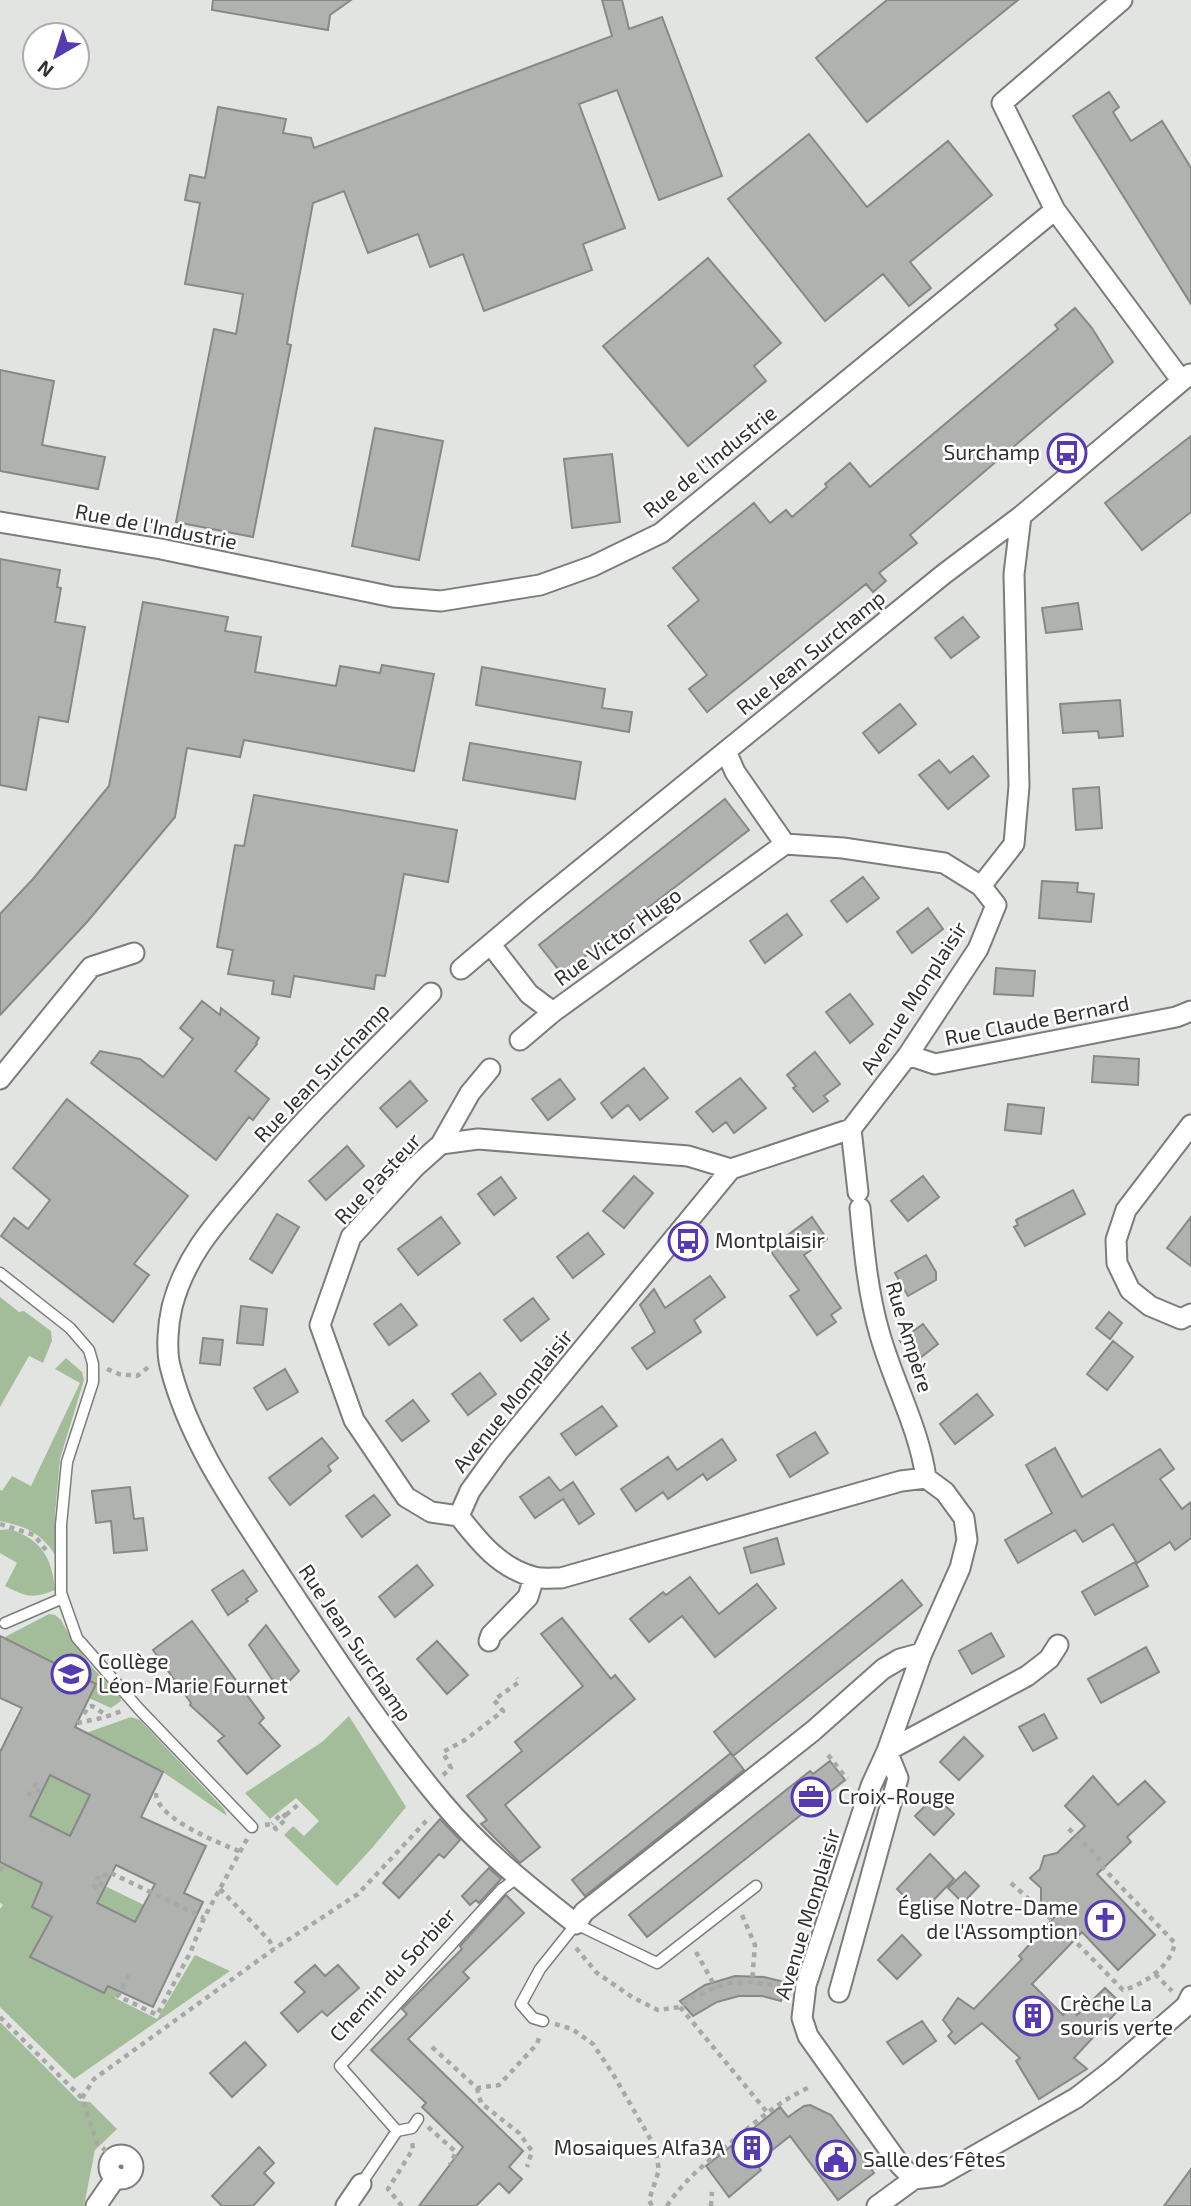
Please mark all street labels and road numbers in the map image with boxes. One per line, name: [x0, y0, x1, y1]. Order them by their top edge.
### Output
street label: Rue de l'Industrie: [637, 399, 781, 522]
street label: Rue de l'Industrie: [73, 498, 239, 553]
street label: Rue Jean Surchamp: [731, 584, 889, 719]
street label: Rue Victor Hugo: [549, 881, 685, 990]
street label: Avenue Monplaisir: [854, 916, 972, 1078]
street label: Rue Claude Bernard: [942, 989, 1131, 1050]
street label: Rue Jean Surchamp: [248, 997, 394, 1147]
street label: Rue Pasteur: [329, 1127, 426, 1229]
street label: Rue Ampère: [882, 1278, 939, 1395]
street label: Avenue Monplaisir: [446, 1323, 578, 1477]
street label: Rue Jean Surchamp: [294, 1559, 418, 1725]
street label: Avenue Monplaisir: [769, 1825, 845, 2002]
street label: Chemin du Sorbier: [324, 1902, 461, 2046]

